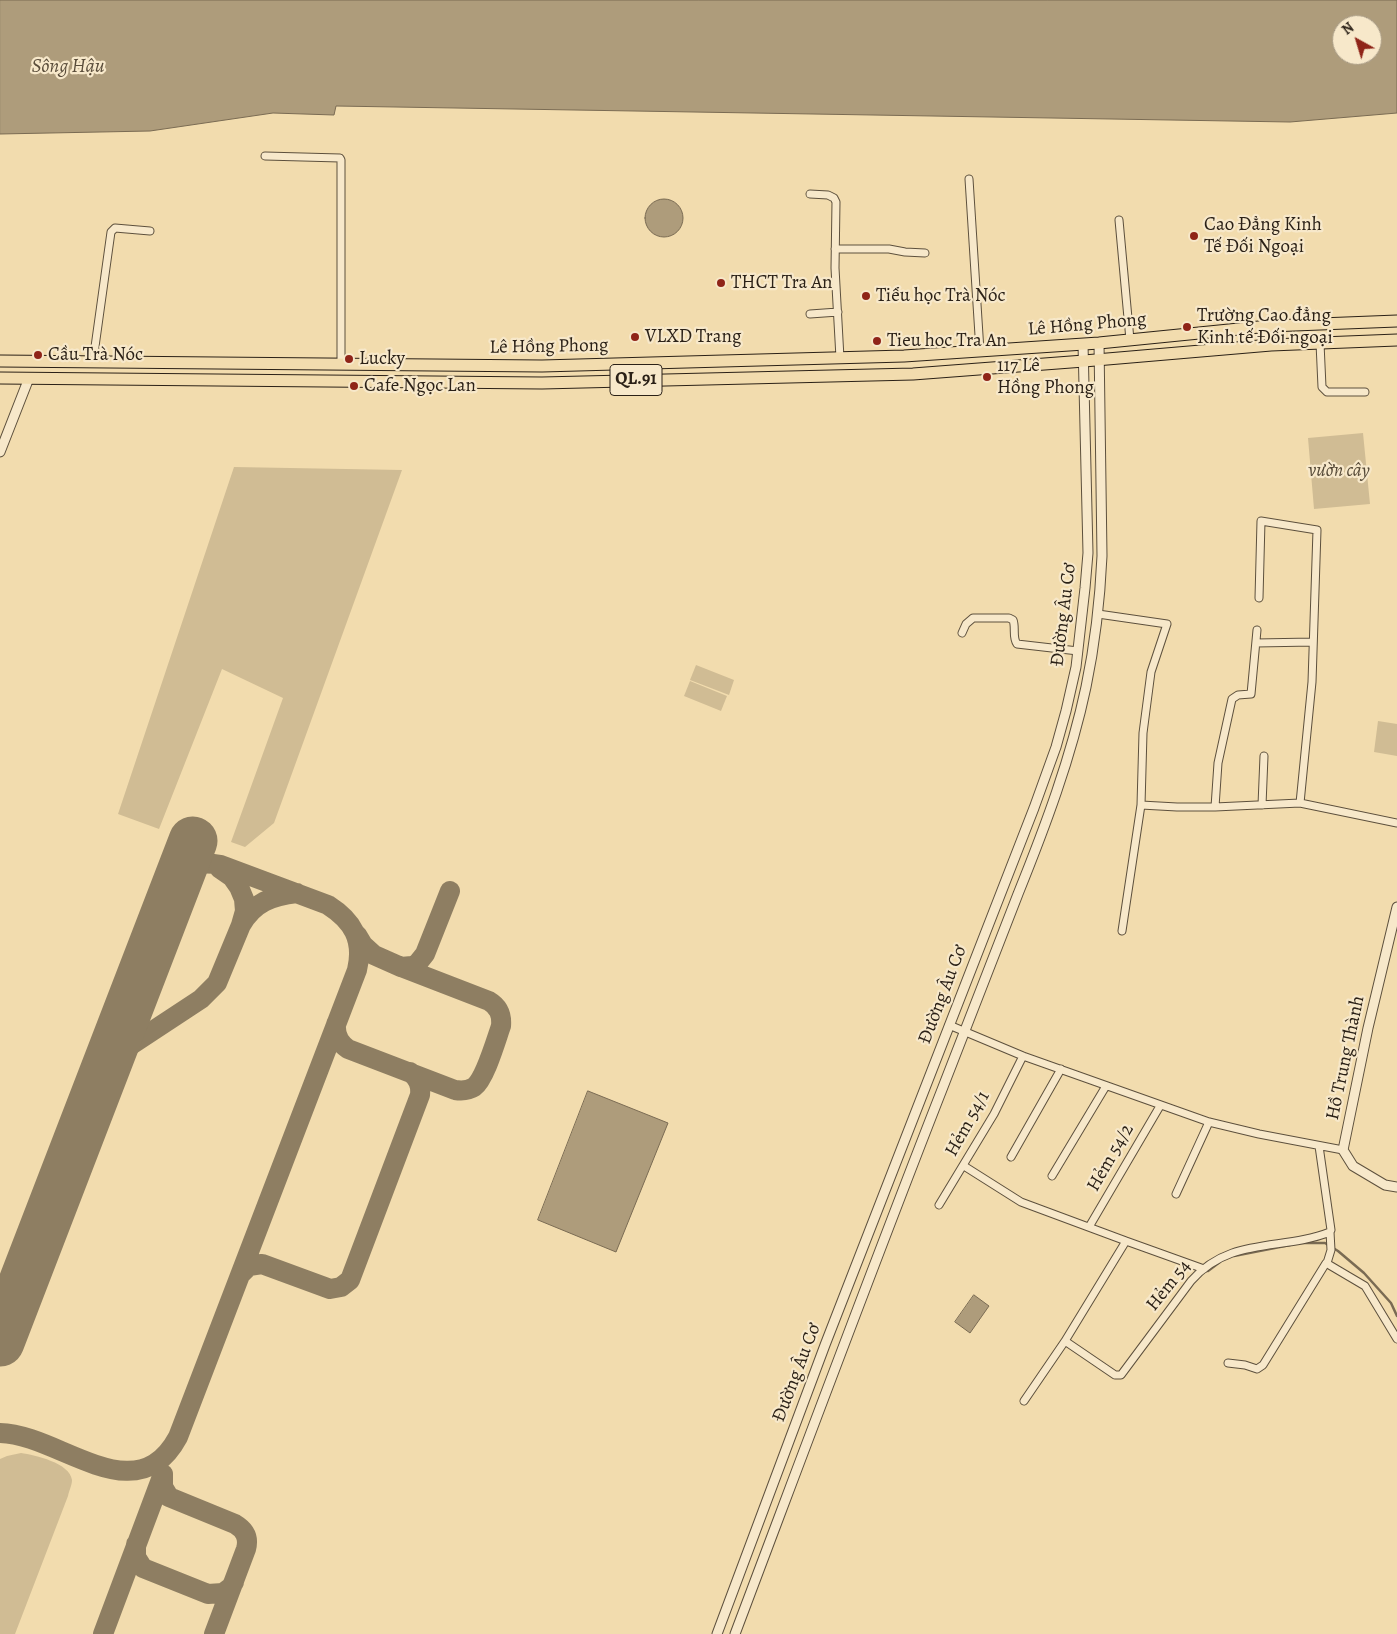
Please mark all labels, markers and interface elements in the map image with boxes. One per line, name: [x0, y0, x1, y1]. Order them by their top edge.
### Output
north arrow: [1332, 15, 1382, 65]
text: N: [1338, 18, 1358, 39]
water label: Sông Hậu: [31, 55, 105, 79]
place label: Cao Đẳng Kinh Tế Đối Ngoại: [1204, 214, 1322, 258]
marker: Cao Đẳng Kinh Tế Đối Ngoại: [1188, 230, 1200, 242]
place label: THCT Tra An: [731, 272, 832, 294]
marker: THCT Tra An: [715, 277, 727, 289]
place label: Tiểu học Trà Nóc: [876, 285, 1005, 307]
marker: Tiểu học Trà Nóc: [860, 290, 872, 302]
place label: Trường Cao đẳng Kinh tế Đối ngoại: [1197, 305, 1333, 349]
street label: Lê Hồng Phong: [1027, 308, 1147, 342]
marker: Trường Cao đẳng Kinh tế Đối ngoại: [1181, 321, 1193, 333]
place label: VLXD Trang: [645, 326, 741, 348]
place label: Tieu hoc Tra An: [887, 330, 1007, 352]
marker: VLXD Trang: [629, 331, 641, 343]
street label: Lê Hồng Phong: [489, 335, 609, 359]
marker: Tieu hoc Tra An: [871, 335, 883, 347]
place label: Cầu Trà Nóc: [48, 344, 143, 366]
place label: Lucky: [359, 348, 405, 370]
marker: Cầu Trà Nóc: [32, 349, 44, 361]
marker: Lucky: [343, 353, 355, 365]
place label: 117 Lê Hồng Phong: [997, 355, 1094, 399]
road number: QL.91: [610, 364, 662, 396]
marker: 117 Lê Hồng Phong: [981, 371, 993, 383]
place label: Cafe Ngọc Lan: [364, 375, 476, 397]
marker: Cafe Ngọc Lan: [348, 380, 360, 392]
park label: vườn cây: [1308, 460, 1370, 482]
street label: Đường Âu Cơ: [1046, 562, 1082, 668]
street label: Đường Âu Cơ: [914, 943, 972, 1047]
street label: Hồ Trung Thành: [1322, 994, 1370, 1122]
street label: Hẻm 54/1: [941, 1087, 995, 1161]
street label: Hẻm 54/2: [1083, 1120, 1139, 1196]
street label: Hẻm 54: [1142, 1256, 1196, 1316]
street label: Đường Âu Cơ: [768, 1321, 826, 1425]

